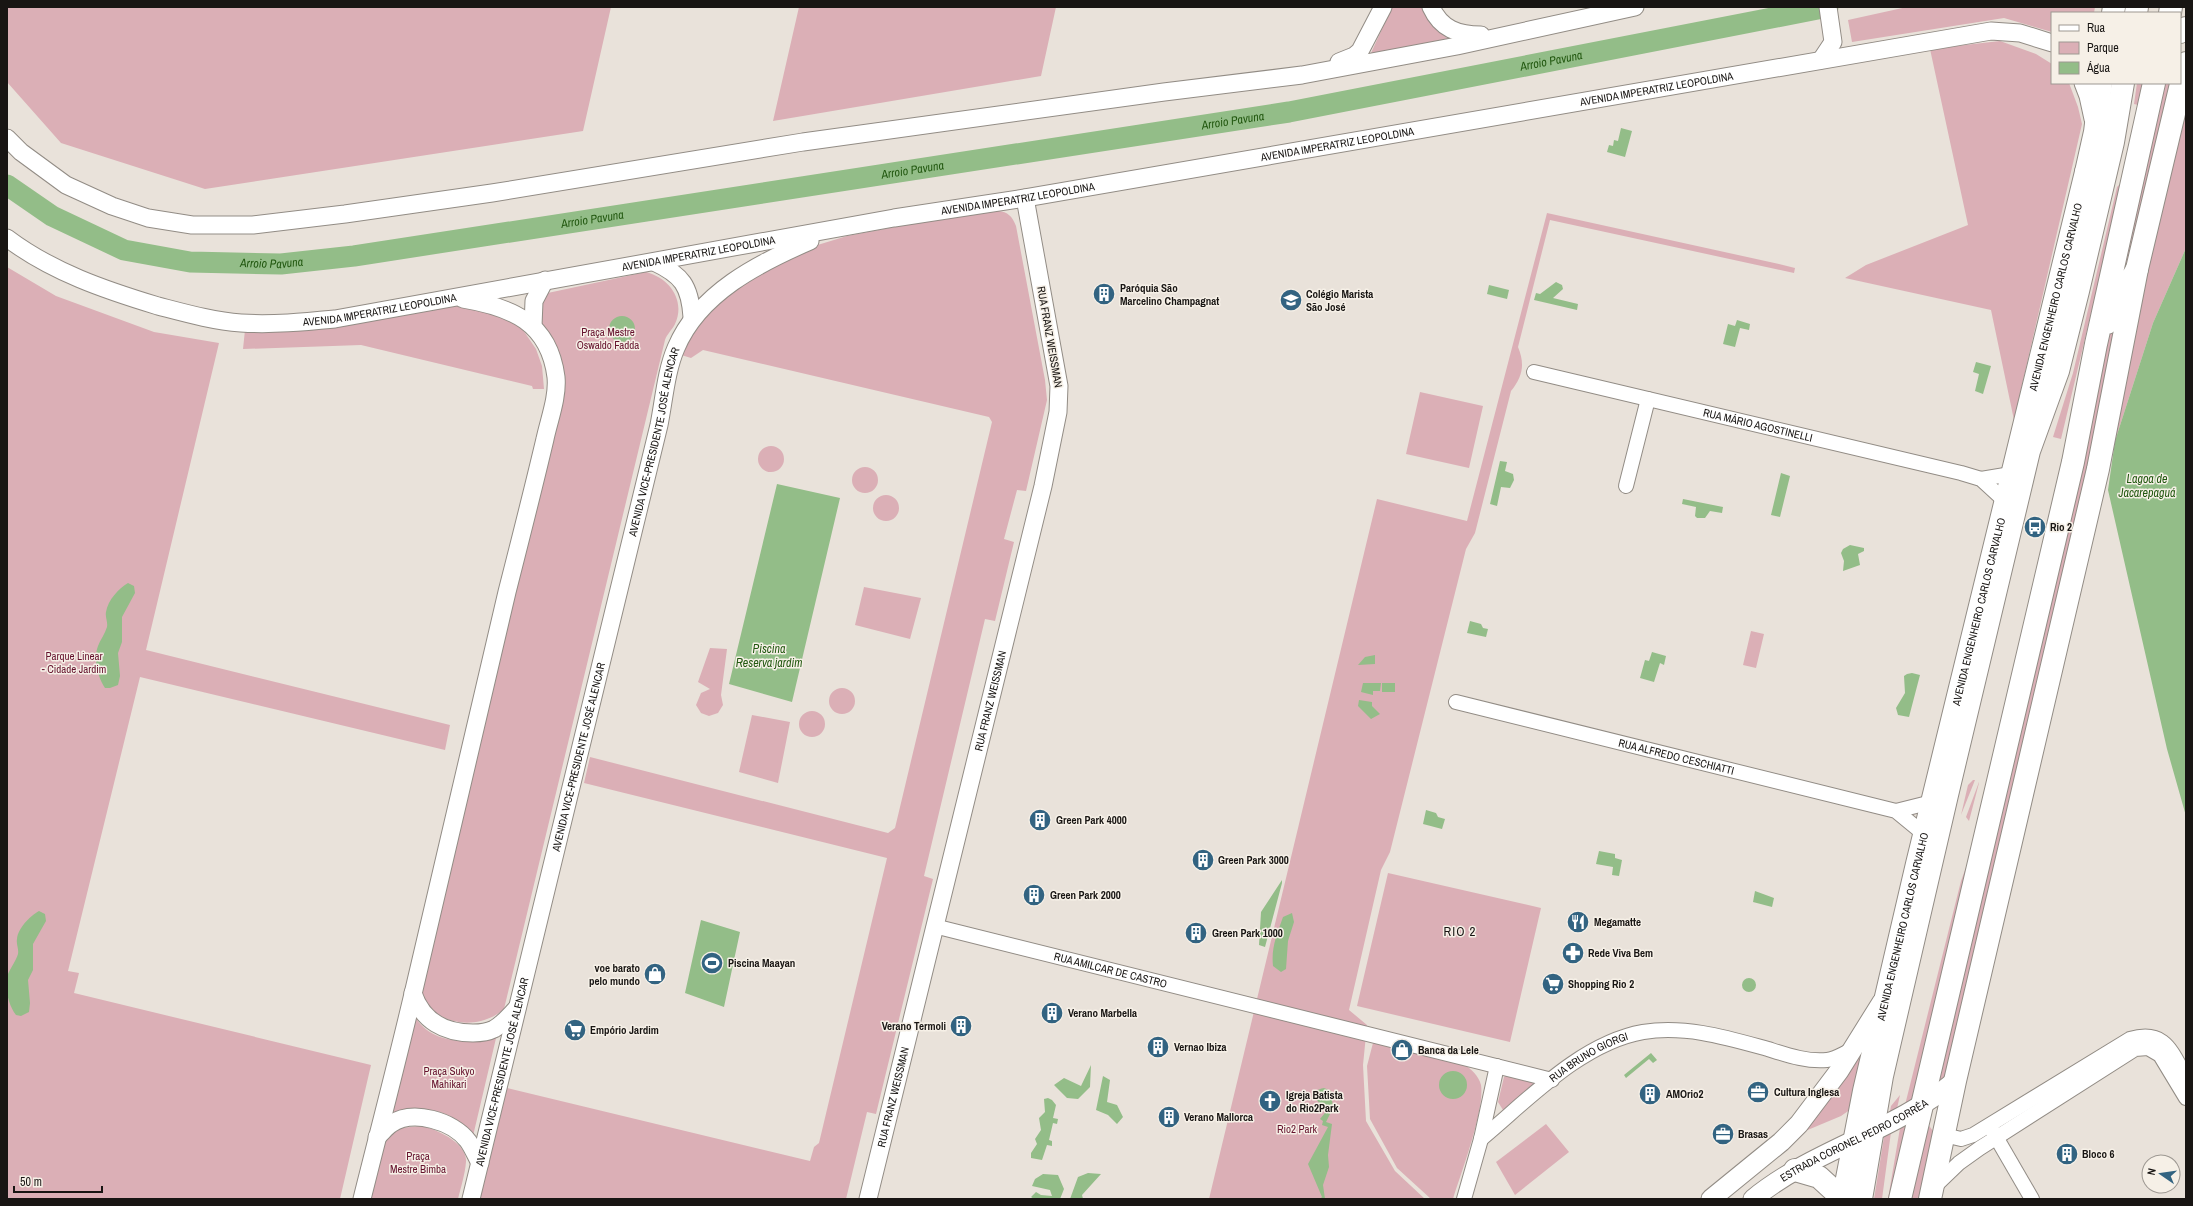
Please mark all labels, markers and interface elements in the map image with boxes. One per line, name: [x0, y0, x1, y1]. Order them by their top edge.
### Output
legend: [2051, 12, 2181, 84]
text: Rua: [2087, 20, 2106, 36]
text: Parque: [2087, 40, 2119, 56]
water label: Arroio Pavuna: [1518, 47, 1584, 75]
text: Água: [2086, 60, 2111, 76]
street label: AVENIDA IMPERATRIZ LEOPOLDINA: [1578, 69, 1735, 109]
water label: Arroio Pavuna: [1199, 108, 1266, 134]
street label: AVENIDA IMPERATRIZ LEOPOLDINA: [1259, 124, 1416, 164]
water label: Arroio Pavuna: [879, 157, 945, 183]
street label: AVENIDA IMPERATRIZ LEOPOLDINA: [939, 179, 1097, 218]
street label: AVENIDA ENGENHEIRO CARLOS CARVALHO: [2026, 201, 2085, 393]
water label: Arroio Pavuna: [559, 207, 625, 232]
street label: AVENIDA IMPERATRIZ LEOPOLDINA: [620, 232, 777, 274]
water label: Arroio Pavuna: [239, 254, 304, 272]
building icon: Paróquia São Marcelino Champagnat: [1091, 281, 1117, 307]
place label: Paróquia São Marcelino Champagnat: [1120, 281, 1219, 308]
street label: RUA FRANZ WEISSMAN: [1034, 285, 1066, 389]
school or university icon: Colégio Marista São José: [1278, 287, 1304, 313]
place label: Colégio Marista São José: [1306, 287, 1373, 314]
street label: AVENIDA IMPERATRIZ LEOPOLDINA: [301, 290, 458, 329]
park label: Praça Mestre Oswaldo Fadda: [577, 325, 639, 352]
street label: AVENIDA VICE-PRESIDENTE JOSÉ ALENCAR: [625, 345, 683, 539]
street label: RUA MÁRIO AGOSTINELLI: [1702, 405, 1814, 445]
water label: Lagoa de Jacarepaguá: [2118, 471, 2176, 501]
bus stop icon: Rio 2: [2022, 514, 2048, 540]
street label: AVENIDA ENGENHEIRO CARLOS CARVALHO: [1949, 516, 2008, 708]
place label: Rio 2: [2050, 520, 2072, 534]
water label: Piscina Reserva jardim: [736, 641, 802, 671]
park label: Parque Linear - Cidade Jardim: [42, 649, 106, 676]
street label: RUA FRANZ WEISSMAN: [971, 649, 1009, 752]
street label: AVENIDA VICE-PRESIDENTE JOSÉ ALENCAR: [548, 661, 608, 854]
street label: RUA ALFREDO CESCHIATTI: [1617, 736, 1736, 778]
building icon: Green Park 4000: [1027, 807, 1053, 833]
place label: Green Park 4000: [1056, 813, 1127, 827]
street label: AVENIDA ENGENHEIRO CARLOS CARVALHO: [1873, 831, 1931, 1023]
building icon: Green Park 3000: [1190, 847, 1216, 873]
place label: Green Park 3000: [1218, 853, 1289, 867]
building icon: Green Park 2000: [1021, 882, 1047, 908]
place label: Green Park 2000: [1050, 888, 1121, 902]
restaurant icon: Megamatte: [1565, 909, 1591, 935]
place label: Megamatte: [1594, 915, 1641, 929]
building icon: Green Park 1000: [1183, 920, 1209, 946]
district label: RIO 2: [1444, 923, 1476, 940]
place label: Green Park 1000: [1212, 926, 1283, 940]
pharmacy icon: Rede Viva Bem: [1560, 940, 1586, 966]
place label: Rede Viva Bem: [1588, 946, 1653, 960]
street label: RUA AMILCAR DE CASTRO: [1053, 949, 1169, 991]
sports icon: Piscina Maayan: [699, 950, 725, 976]
place label: Piscina Maayan: [728, 956, 795, 970]
place label: voe barato pelo mundo: [589, 961, 640, 988]
shop icon: voe barato pelo mundo: [642, 961, 668, 987]
supermarket icon: Shopping Rio 2: [1540, 971, 1566, 997]
street label: AVENIDA VICE-PRESIDENTE JOSÉ ALENCAR: [472, 975, 532, 1168]
place label: Shopping Rio 2: [1568, 977, 1634, 991]
building icon: Verano Marbella: [1039, 1000, 1065, 1026]
place label: Verano Marbella: [1068, 1006, 1137, 1020]
building icon: Verano Termoli: [948, 1013, 974, 1039]
supermarket icon: Empório Jardim: [562, 1017, 588, 1043]
place label: Verano Termoli: [882, 1019, 946, 1033]
place label: Empório Jardim: [590, 1023, 659, 1037]
street label: RUA BRUNO GIORGI: [1546, 1029, 1629, 1085]
building icon: Vernao Ibiza: [1145, 1034, 1171, 1060]
shop icon: Banca da Lele: [1389, 1037, 1415, 1063]
place label: Vernao Ibiza: [1174, 1040, 1226, 1054]
place label: Banca da Lele: [1418, 1043, 1479, 1057]
street label: RUA FRANZ WEISSMAN: [874, 1045, 912, 1149]
park label: Praça Sukyo Mahikari: [423, 1064, 475, 1091]
office icon: Cultura Inglesa: [1745, 1079, 1771, 1105]
building icon: AMOrio2: [1637, 1081, 1663, 1107]
place label: Cultura Inglesa: [1774, 1085, 1839, 1099]
place label: AMOrio2: [1666, 1087, 1704, 1101]
church icon: Igreja Batista do Rio2Park: [1257, 1088, 1283, 1114]
place label: Igreja Batista do Rio2Park: [1286, 1088, 1343, 1115]
street label: ESTRADA CORONEL PEDRO CORRÊA: [1777, 1095, 1931, 1185]
building icon: Verano Mallorca: [1156, 1104, 1182, 1130]
place label: Verano Mallorca: [1184, 1110, 1253, 1124]
office icon: Brasas: [1710, 1121, 1736, 1147]
park label: Rio2 Park: [1277, 1122, 1318, 1136]
place label: Brasas: [1738, 1127, 1768, 1141]
building icon: Bloco 6: [2054, 1141, 2080, 1167]
place label: Bloco 6: [2082, 1147, 2115, 1161]
park label: Praça Mestre Bimba: [390, 1149, 446, 1176]
north arrow: [2141, 1154, 2181, 1194]
text: N: [2144, 1167, 2159, 1176]
scale bar: [14, 1168, 102, 1194]
text: 50 m: [20, 1174, 42, 1190]

